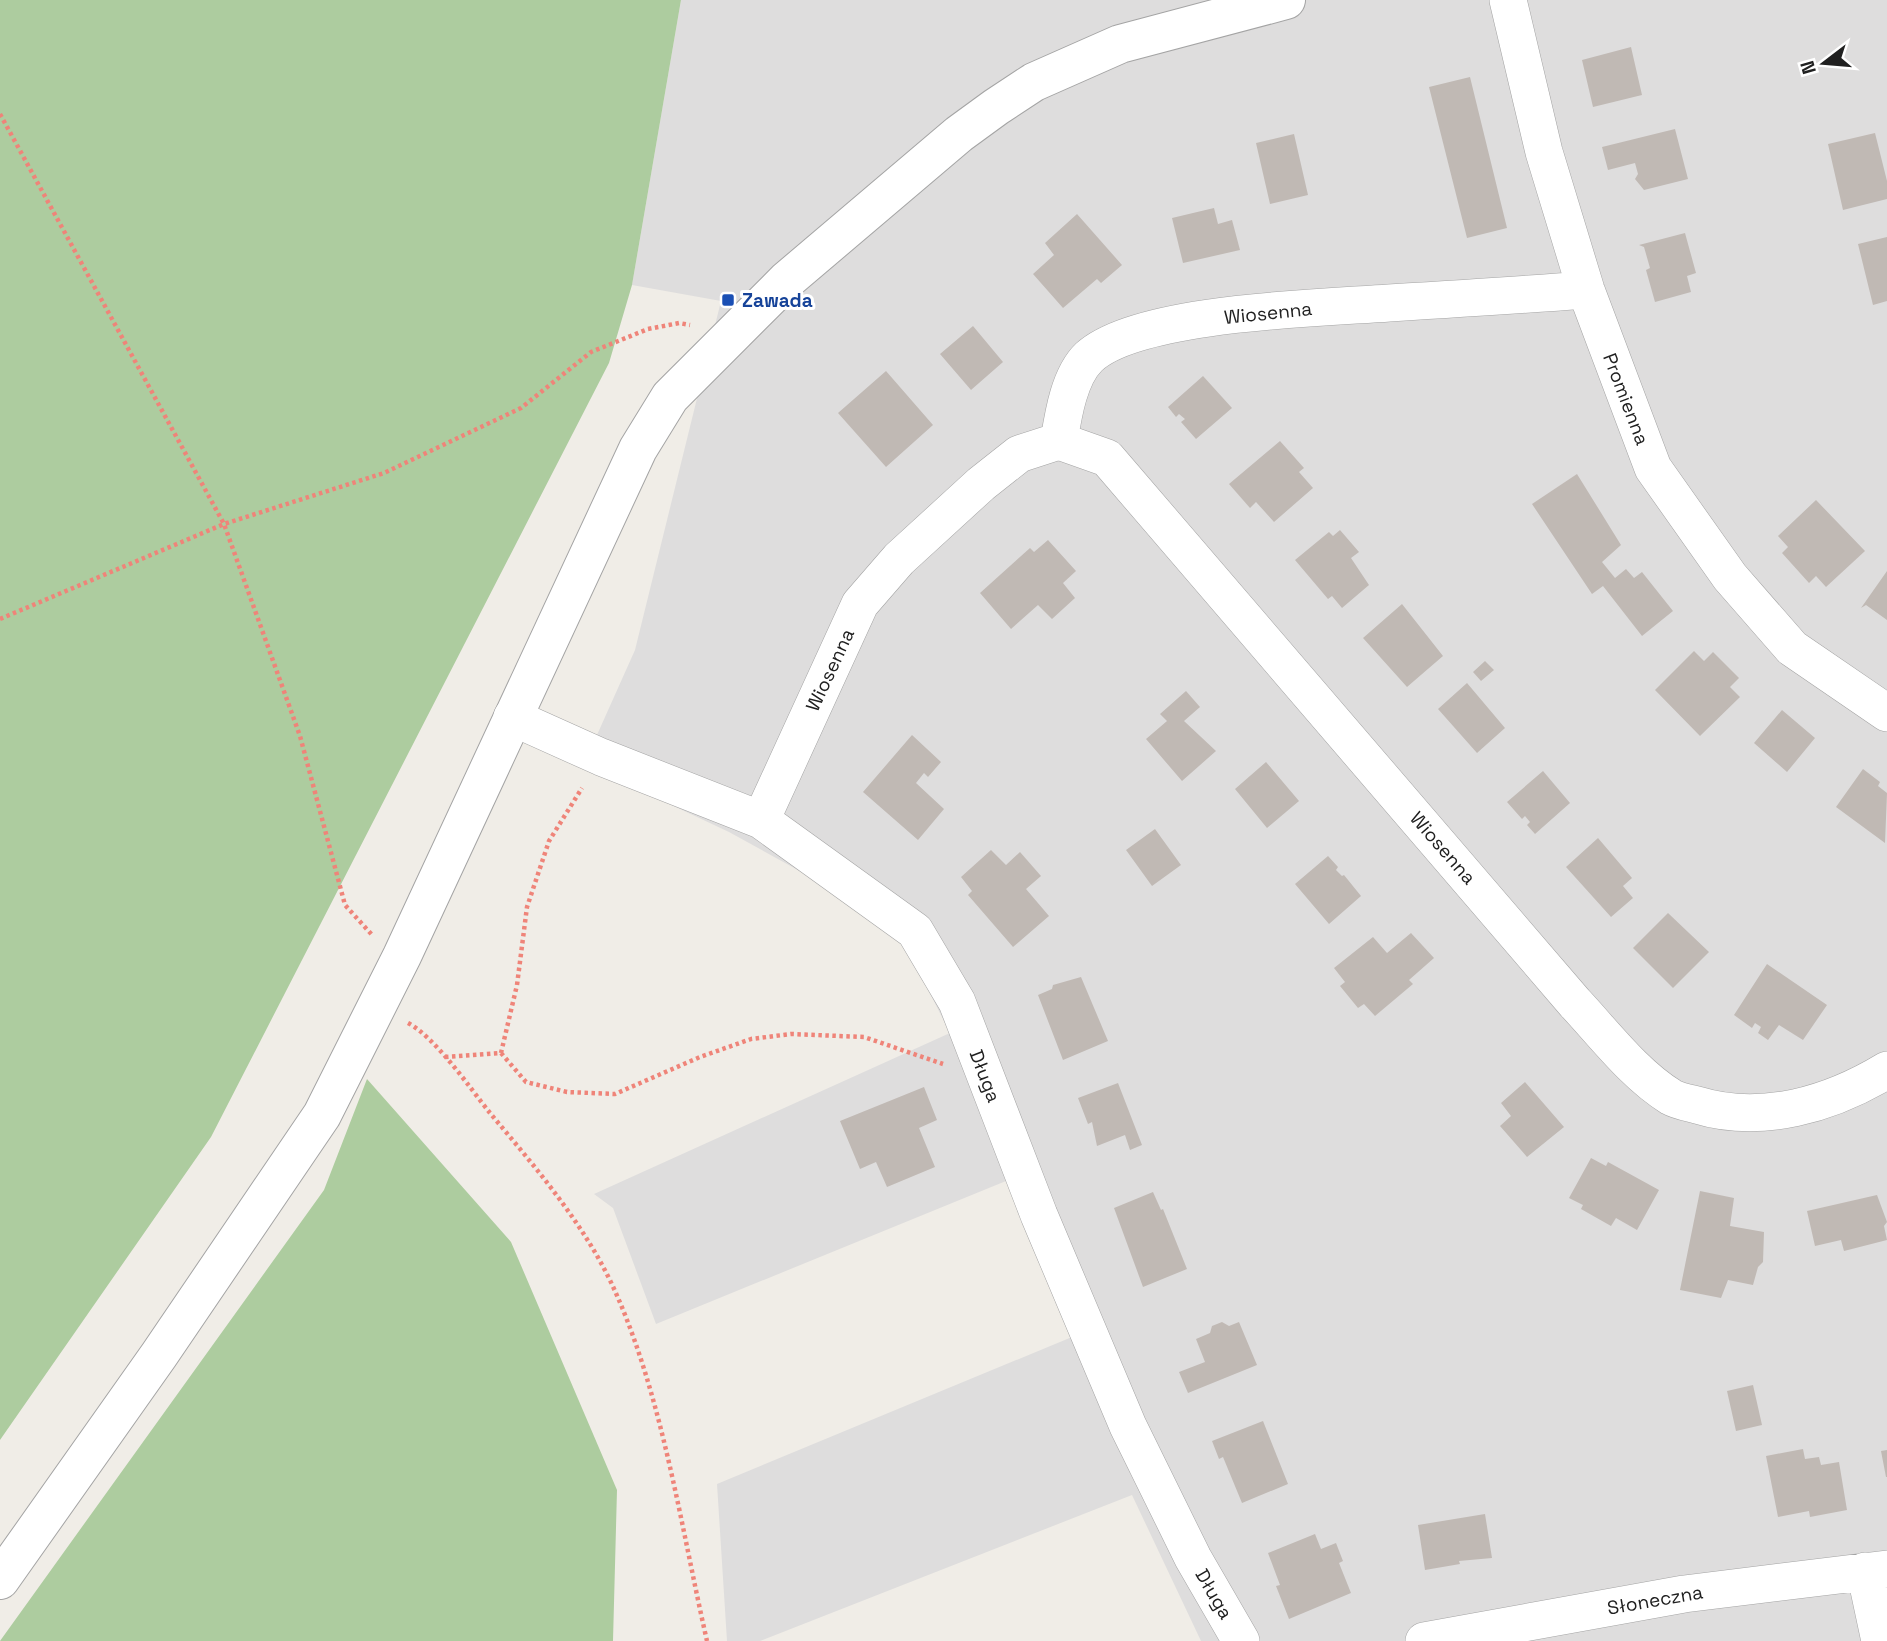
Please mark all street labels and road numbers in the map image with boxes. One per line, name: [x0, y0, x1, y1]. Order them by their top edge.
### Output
street label: Wiosenna: [1223, 296, 1313, 330]
street label: Promienna: [1597, 349, 1655, 449]
street label: Wiosenna: [800, 625, 860, 715]
street label: Wiosenna: [1405, 806, 1482, 890]
street label: Długa: [964, 1046, 1006, 1106]
street label: Długa: [1190, 1564, 1238, 1624]
street label: Słoneczna: [1605, 1579, 1705, 1621]

